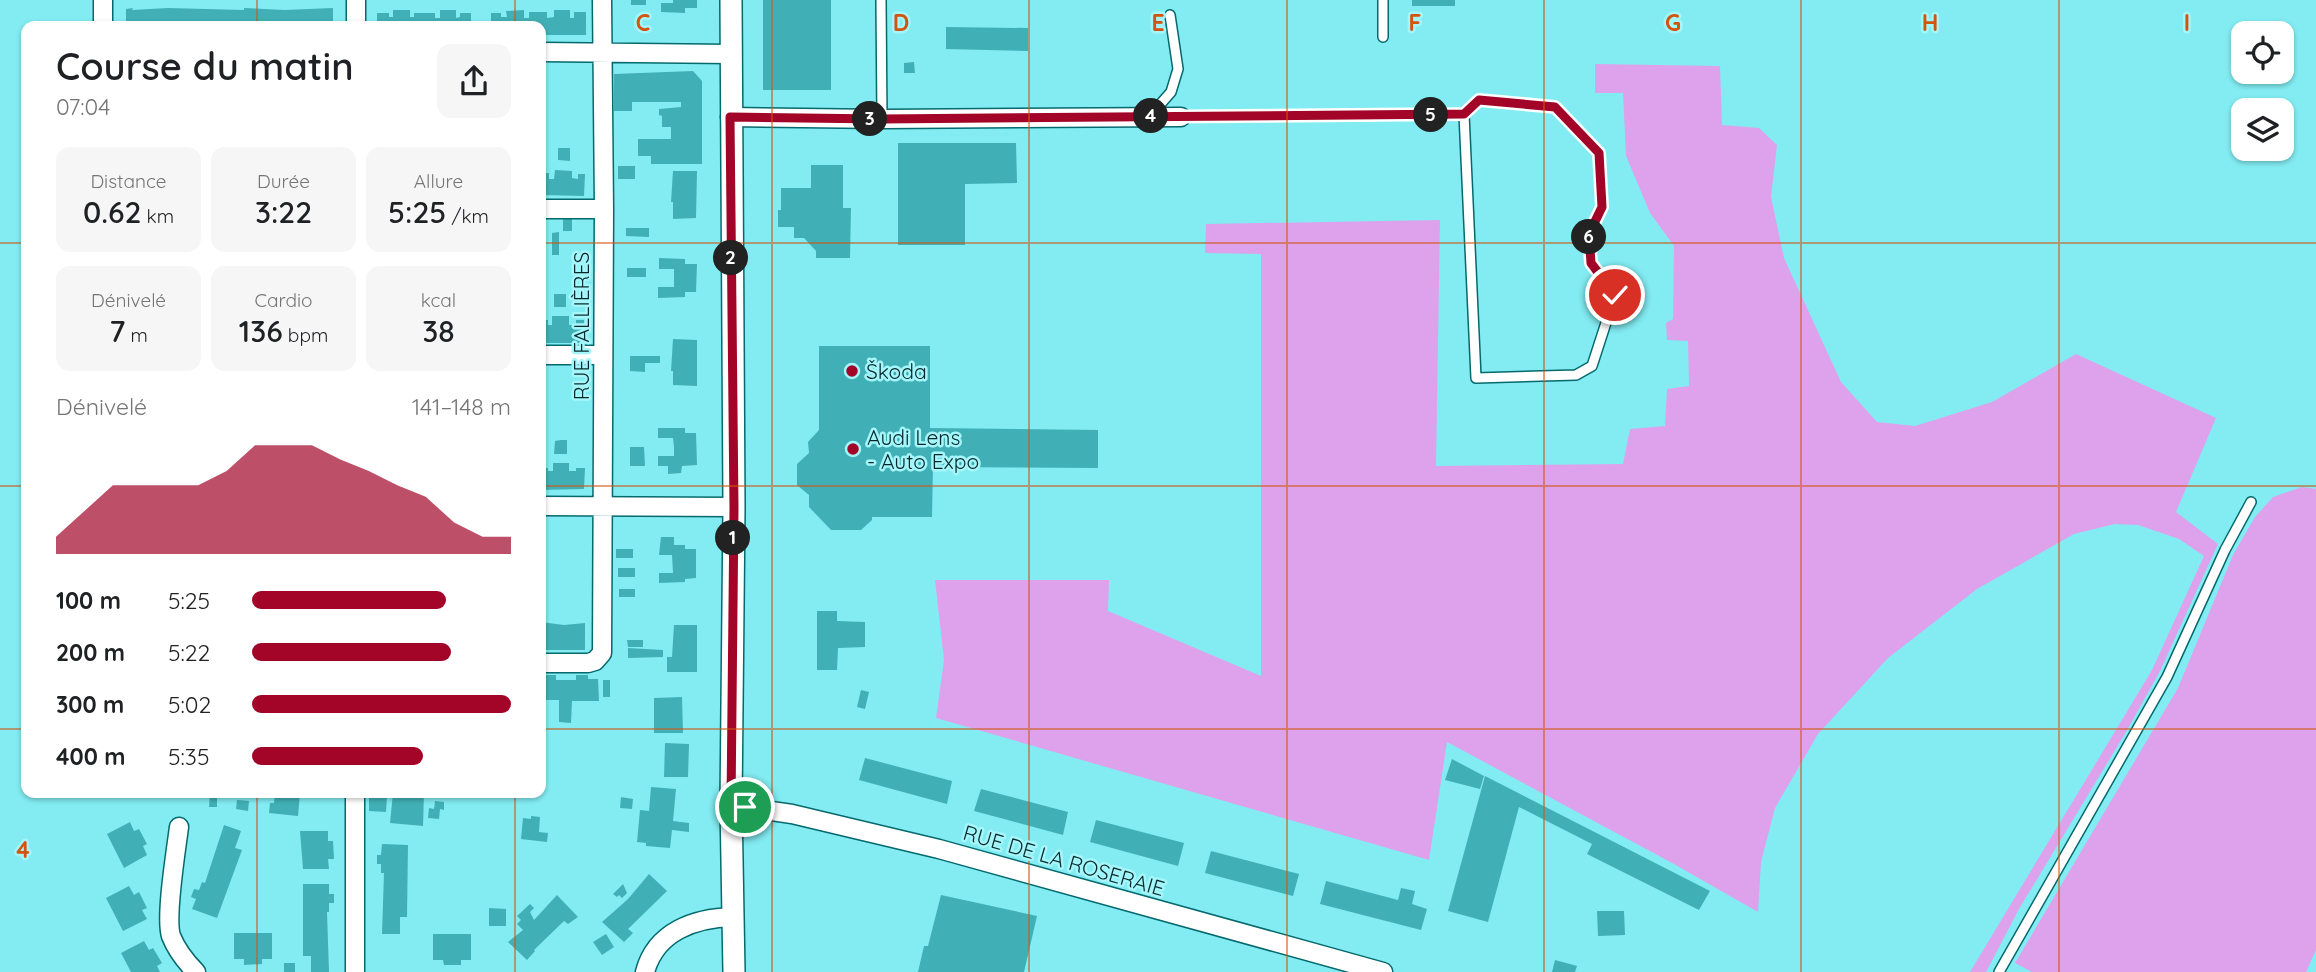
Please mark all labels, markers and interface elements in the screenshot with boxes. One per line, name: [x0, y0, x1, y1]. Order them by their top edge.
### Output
text: C: [636, 8, 650, 37]
text: D: [893, 8, 909, 37]
text: E: [1151, 8, 1165, 37]
text: F: [1409, 8, 1421, 37]
text: G: [1665, 8, 1681, 37]
text: H: [1922, 8, 1938, 37]
text: I: [2184, 8, 2190, 37]
map controls: [2231, 21, 2294, 161]
button: locate: [2231, 21, 2294, 84]
text: Course du matin: [56, 42, 354, 90]
button: share: [437, 44, 511, 118]
text: 07:04: [56, 92, 110, 121]
pin: 5: [1414, 97, 1448, 132]
button: layers: [2231, 98, 2294, 161]
pin: 4: [1134, 99, 1168, 134]
pin: 3: [852, 102, 888, 136]
text: 5: [1425, 102, 1436, 126]
text: 4: [1145, 103, 1156, 127]
text: 3: [864, 106, 875, 130]
text: Distance: [90, 169, 167, 193]
text: Durée: [257, 169, 310, 193]
text: Allure: [414, 169, 463, 193]
text: 0.62: [83, 193, 141, 231]
text: 3:22: [255, 193, 312, 231]
text: 5:25: [388, 193, 446, 231]
text: km: [141, 204, 174, 228]
text: /km: [446, 204, 489, 228]
pin: 6: [1572, 219, 1606, 254]
text: 6: [1583, 224, 1594, 248]
pin: 2: [714, 240, 748, 276]
text: 2: [725, 245, 736, 269]
street label: RUE FALLIÈRES: [568, 252, 594, 400]
pin: [1585, 265, 1645, 325]
icon: check: [1596, 276, 1634, 314]
text: Dénivelé: [91, 288, 166, 312]
text: Cardio: [255, 288, 312, 312]
text: kcal: [421, 288, 456, 312]
text: 7: [109, 312, 125, 350]
text: 136: [239, 312, 283, 350]
text: 38: [422, 312, 455, 350]
text: m: [125, 323, 148, 347]
text: bpm: [283, 323, 328, 347]
place label: Škoda: [866, 358, 927, 384]
marker: Škoda: [844, 363, 860, 379]
text: Dénivelé: [56, 392, 147, 421]
text: 141–148 m: [412, 392, 511, 421]
place label: Audi Lens - Auto Expo: [867, 424, 979, 474]
marker: Audi Lens - Auto Expo: [845, 441, 861, 457]
pin: 1: [716, 520, 750, 556]
text: 1: [729, 525, 736, 549]
text: 100 m: [56, 586, 121, 615]
text: 5:25: [168, 586, 210, 615]
text: 200 m: [56, 638, 125, 667]
text: 5:22: [168, 638, 210, 667]
text: 300 m: [56, 690, 124, 719]
text: 5:02: [168, 690, 211, 719]
text: 400 m: [56, 742, 125, 771]
text: 5:35: [168, 742, 209, 771]
pin: [715, 777, 775, 837]
icon: arrive: [726, 788, 764, 826]
street label: RUE DE LA ROSERAIE: [960, 819, 1168, 901]
text: 4: [16, 835, 30, 864]

